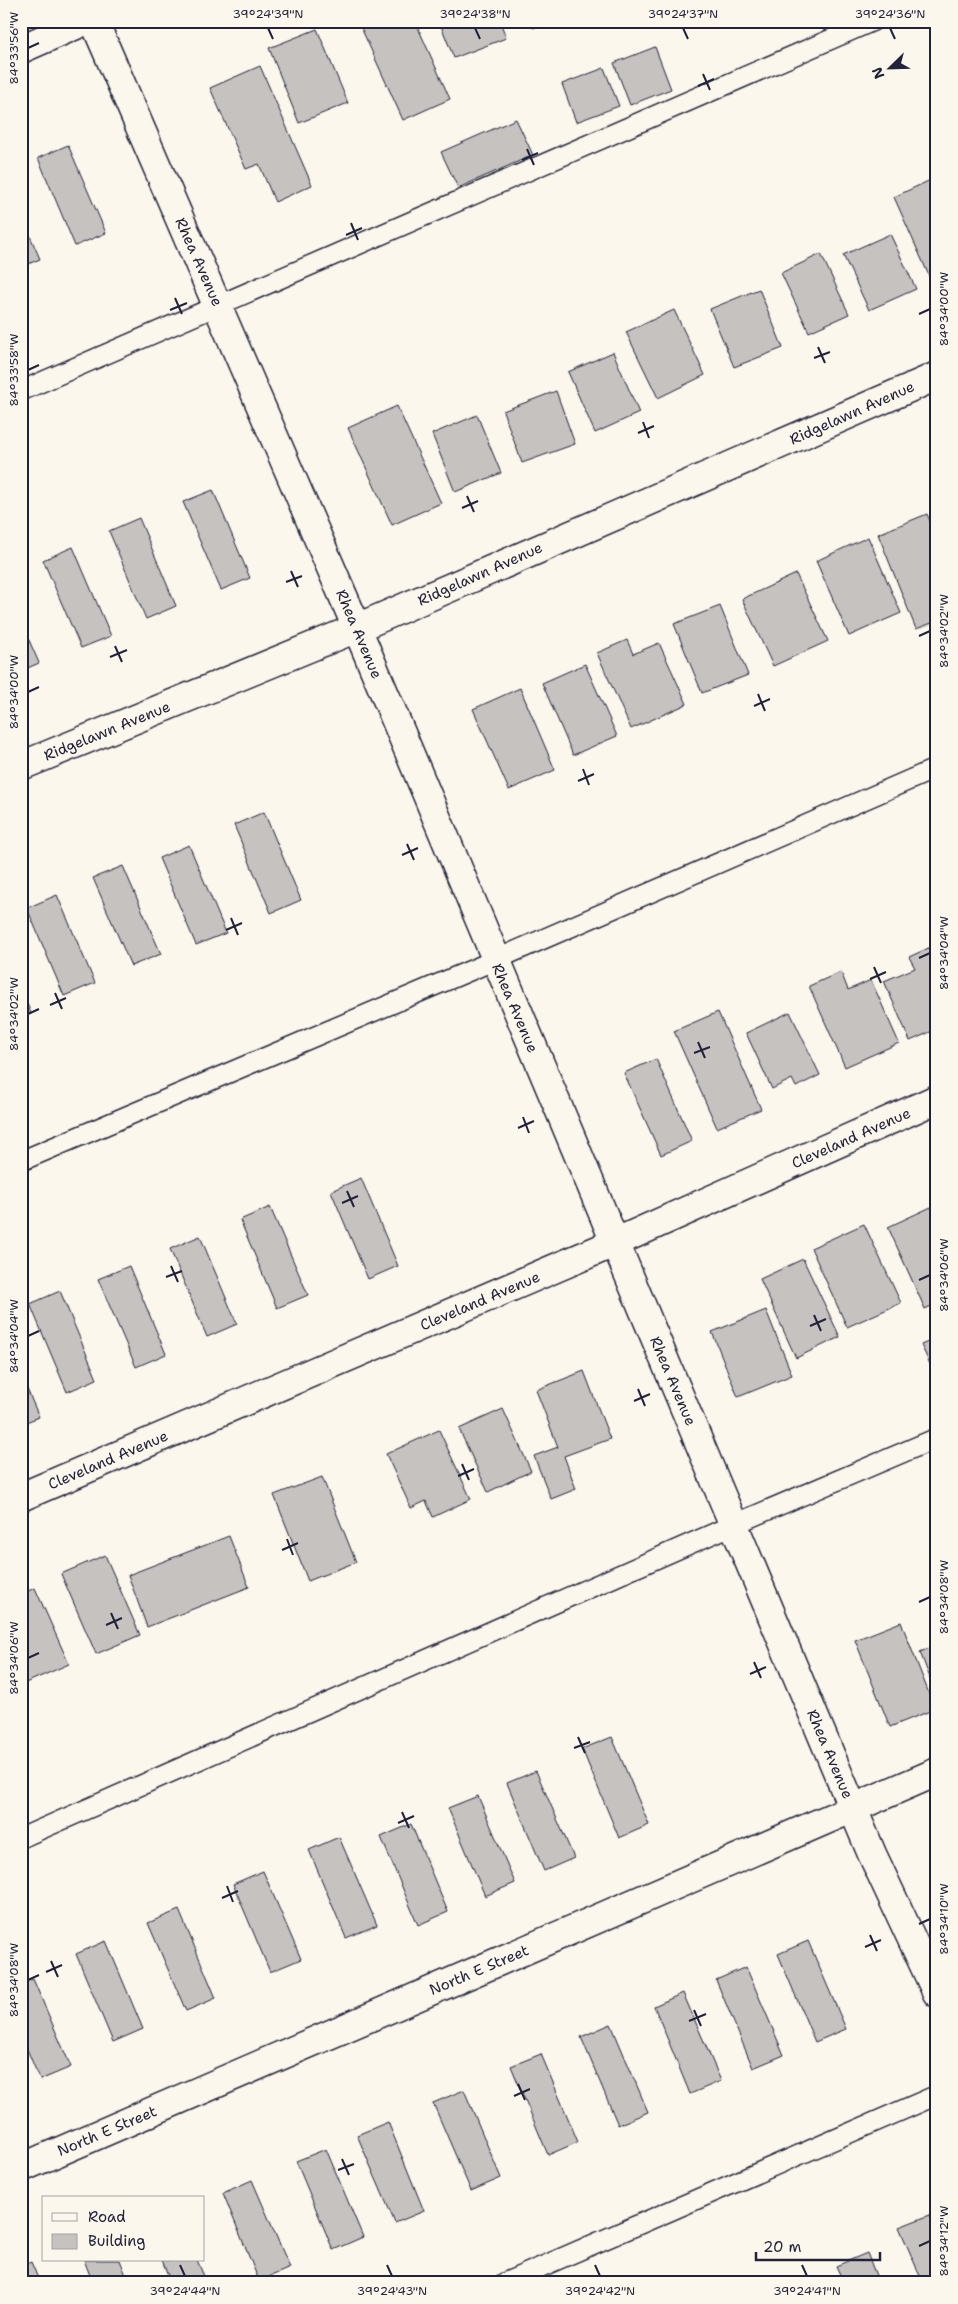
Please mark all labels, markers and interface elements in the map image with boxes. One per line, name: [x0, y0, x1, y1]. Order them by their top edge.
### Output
text: 39°24'39"N: [233, 6, 303, 22]
text: 39°24'38"N: [439, 6, 511, 22]
text: 39°24'37"N: [648, 6, 718, 22]
text: 39°24'36"N: [855, 6, 925, 22]
text: 84°33'56"W: [6, 12, 22, 84]
north arrow: [866, 42, 916, 92]
text: N: [868, 64, 888, 82]
street label: Rhea Avenue: [171, 214, 227, 310]
text: 84°34'00"W: [936, 272, 952, 346]
text: 84°33'58"W: [6, 333, 22, 407]
street label: Ridgelawn Avenue: [786, 376, 918, 450]
street label: Ridgelawn Avenue: [414, 537, 546, 611]
street label: Rhea Avenue: [331, 586, 387, 682]
text: 84°34'02"W: [936, 594, 952, 668]
text: 84°34'00"W: [6, 655, 22, 729]
street label: Ridgelawn Avenue: [41, 696, 173, 766]
text: 84°34'04"W: [936, 916, 952, 990]
street label: Rhea Avenue: [487, 960, 543, 1056]
text: 84°34'02"W: [6, 977, 22, 1051]
street label: Cleveland Avenue: [788, 1103, 914, 1173]
text: 84°34'06"W: [936, 1238, 952, 1312]
street label: Cleveland Avenue: [417, 1267, 543, 1335]
text: 84°34'04"W: [6, 1299, 22, 1373]
street label: Rhea Avenue: [645, 1333, 701, 1429]
street label: Cleveland Avenue: [45, 1426, 171, 1494]
text: 84°34'08"W: [936, 1560, 952, 1634]
text: 84°34'06"W: [6, 1621, 22, 1695]
street label: Rhea Avenue: [802, 1706, 858, 1802]
text: 84°34'10"W: [936, 1883, 952, 1955]
street label: North E Street: [426, 1940, 532, 2000]
text: 84°34'08"W: [6, 1943, 22, 2017]
street label: North E Street: [54, 2101, 160, 2161]
legend: [42, 2196, 205, 2262]
text: 84°34'12"W: [936, 2206, 952, 2276]
text: Road: [88, 2207, 126, 2227]
scale bar: [756, 2229, 879, 2261]
text: Building: [88, 2231, 145, 2251]
text: 20 m: [763, 2237, 802, 2257]
text: 39°24'44"N: [150, 2283, 220, 2299]
text: 39°24'43"N: [357, 2283, 427, 2299]
text: 39°24'42"N: [565, 2283, 635, 2299]
text: 39°24'41"N: [773, 2283, 841, 2299]

